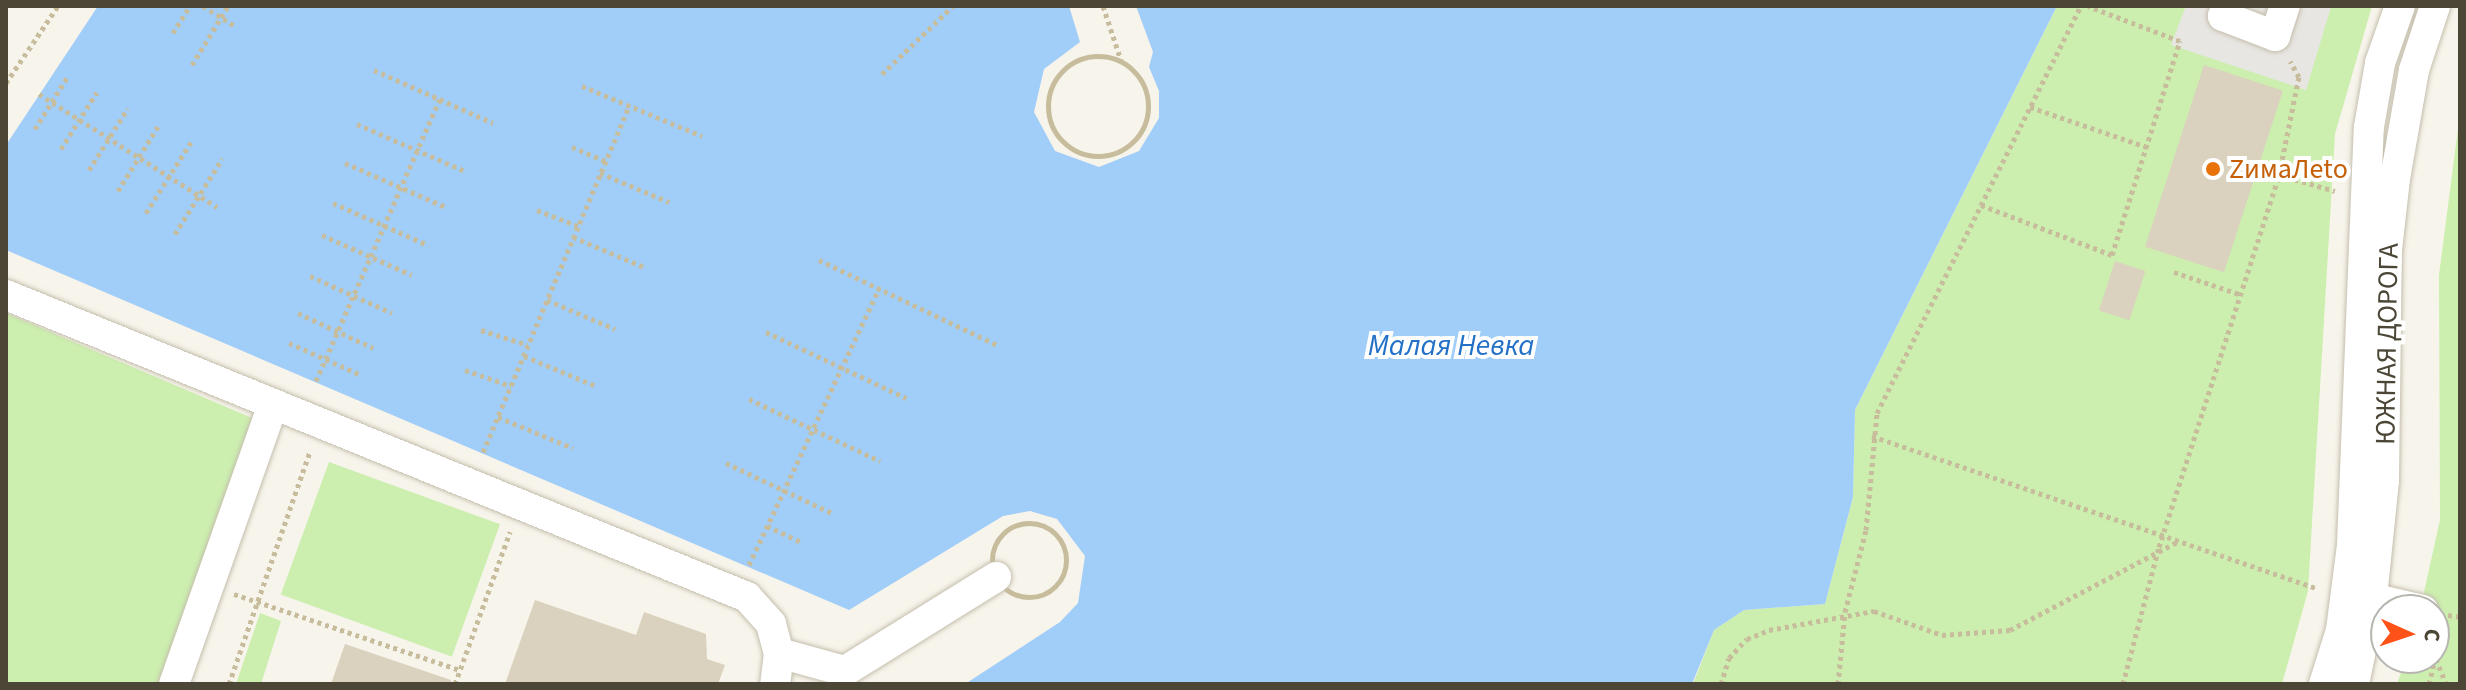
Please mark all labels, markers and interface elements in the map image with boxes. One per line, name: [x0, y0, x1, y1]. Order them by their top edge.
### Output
place label: ZимаЛеtо: [2229, 152, 2348, 186]
marker: ZимаЛеtо: [2204, 160, 2222, 178]
street label: ЮЖНАЯ ДОРОГА: [2368, 243, 2406, 445]
water label: Малая Невка: [1368, 328, 1534, 364]
north arrow: [2370, 594, 2450, 674]
text: С: [2416, 628, 2448, 642]

